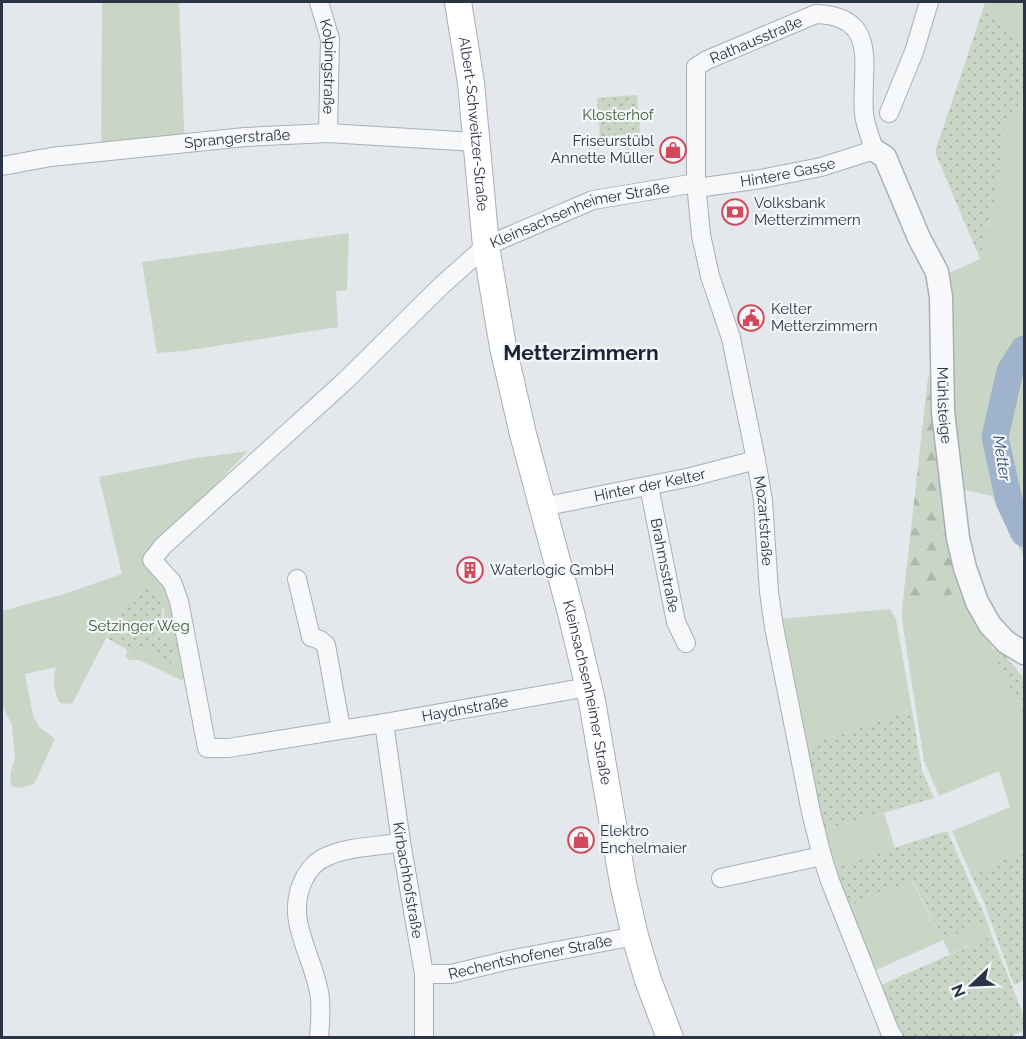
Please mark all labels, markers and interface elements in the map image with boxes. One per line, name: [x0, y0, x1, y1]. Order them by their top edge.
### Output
street label: Rathausstraße: [707, 12, 805, 68]
street label: Kolpingstraße: [316, 17, 339, 115]
street label: Albert-Schweitzer-Straße: [455, 35, 492, 212]
park label: Klosterhof: [582, 106, 655, 124]
street label: Sprangerstraße: [183, 126, 291, 152]
place label: Friseurstübl Annette Müller: [551, 132, 655, 167]
shop icon: Friseurstübl Annette Müller: [658, 135, 688, 165]
street label: Hintere Gasse: [739, 154, 838, 191]
street label: Kleinsachsenheimer Straße: [487, 178, 671, 252]
place label: Volksbank Metterzimmern: [754, 194, 861, 229]
bank icon: Volksbank Metterzimmern: [720, 197, 750, 227]
place label: Kelter Metterzimmern: [771, 300, 878, 335]
public building icon: Kelter Metterzimmern: [736, 303, 766, 333]
district label: Metterzimmern: [503, 340, 659, 365]
street label: Mühlsteige: [933, 367, 956, 445]
water label: Metter: [989, 434, 1015, 483]
street label: Hinter der Kelter: [592, 464, 708, 505]
street label: Mozartstraße: [750, 474, 776, 567]
street label: Brahmsstraße: [647, 517, 683, 614]
building icon: Waterlogic GmbH: [455, 555, 485, 585]
place label: Waterlogic GmbH: [490, 561, 614, 579]
street label: Kleinsachsenheimer Straße: [559, 598, 615, 787]
park label: Setzinger Weg: [88, 617, 190, 635]
street label: Haydnstraße: [420, 692, 510, 725]
street label: Kirbachhofstraße: [389, 821, 427, 940]
place label: Elektro Enchelmaier: [600, 822, 688, 857]
shop icon: Elektro Enchelmaier: [566, 825, 596, 855]
street label: Rechentshofener Straße: [446, 932, 614, 983]
north arrow: [942, 955, 1002, 1015]
text: N: [948, 981, 970, 1000]

